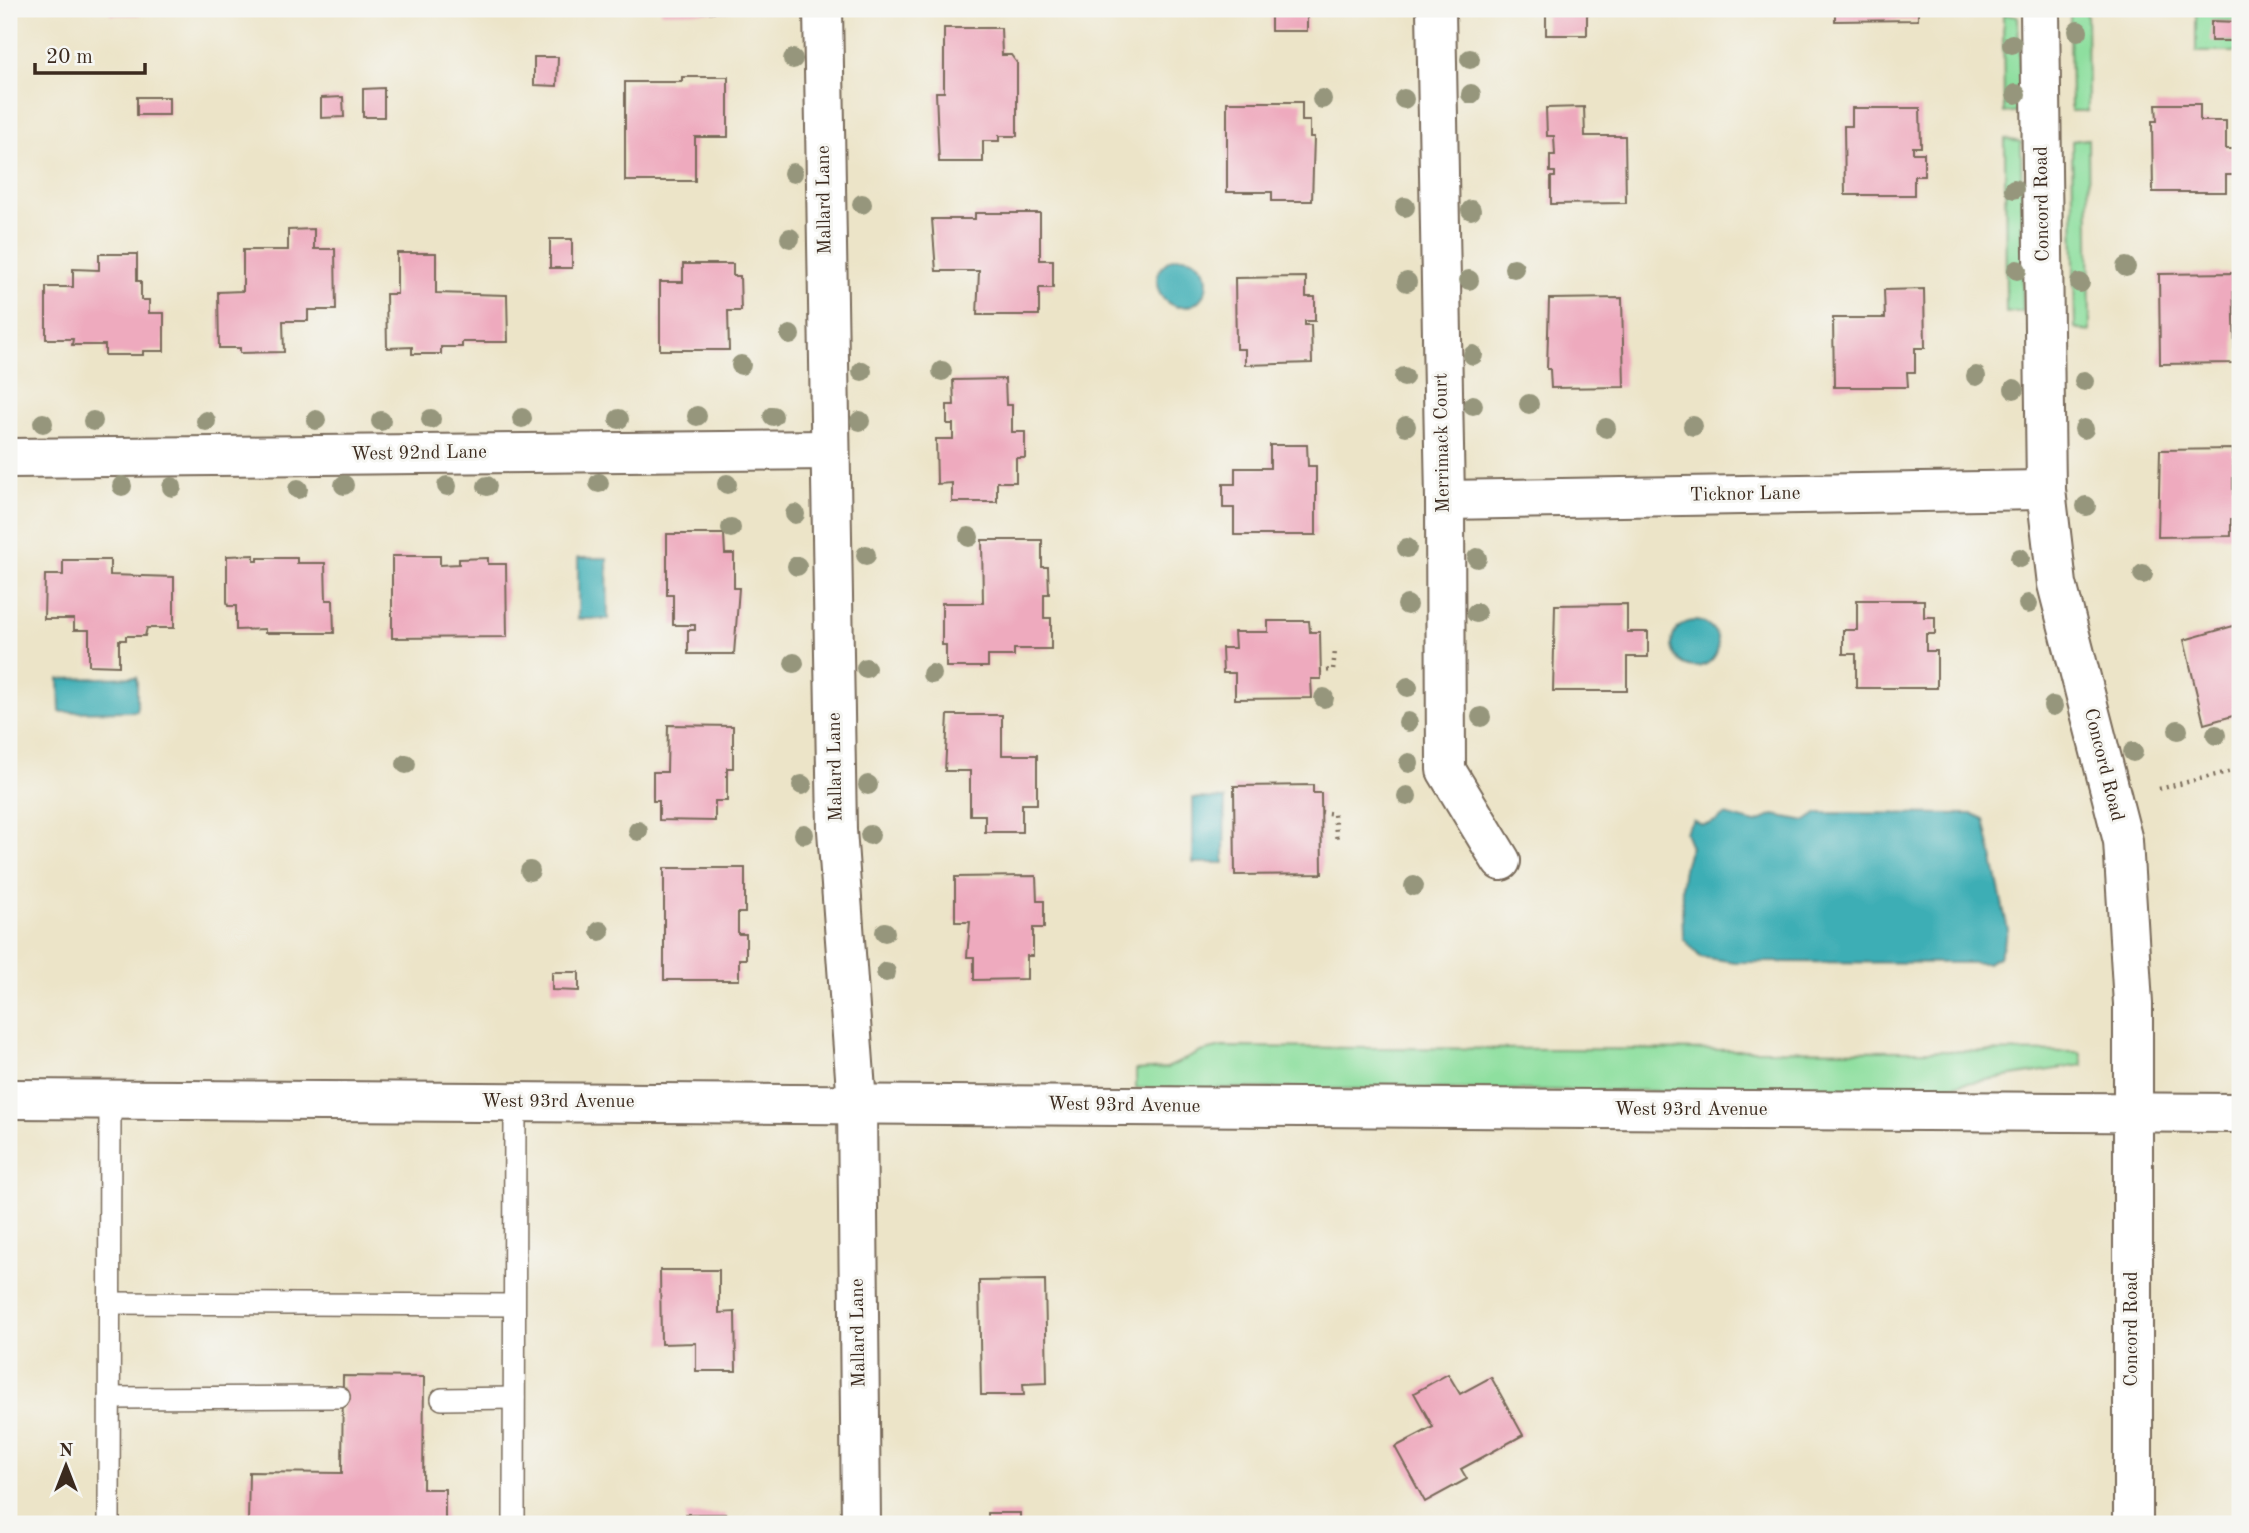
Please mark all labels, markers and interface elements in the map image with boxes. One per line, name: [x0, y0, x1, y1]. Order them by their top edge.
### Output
scale bar: [35, 32, 145, 76]
text: 20 m: [46, 47, 93, 68]
street label: Mallard Lane: [815, 145, 835, 255]
street label: Concord Road: [2032, 146, 2054, 262]
street label: Merrimack Court: [1432, 373, 1454, 513]
street label: West 92nd Lane: [351, 443, 487, 465]
street label: Ticknor Lane: [1689, 485, 1801, 505]
street label: Concord Road: [2080, 707, 2126, 823]
street label: Mallard Lane: [826, 712, 846, 822]
street label: West 93rd Avenue: [482, 1093, 634, 1112]
street label: West 93rd Avenue: [1047, 1095, 1201, 1117]
street label: West 93rd Avenue: [1615, 1101, 1767, 1120]
street label: Concord Road: [2123, 1271, 2142, 1387]
street label: Mallard Lane: [849, 1278, 869, 1388]
north arrow: [32, 1432, 102, 1502]
text: N: [59, 1442, 74, 1461]

